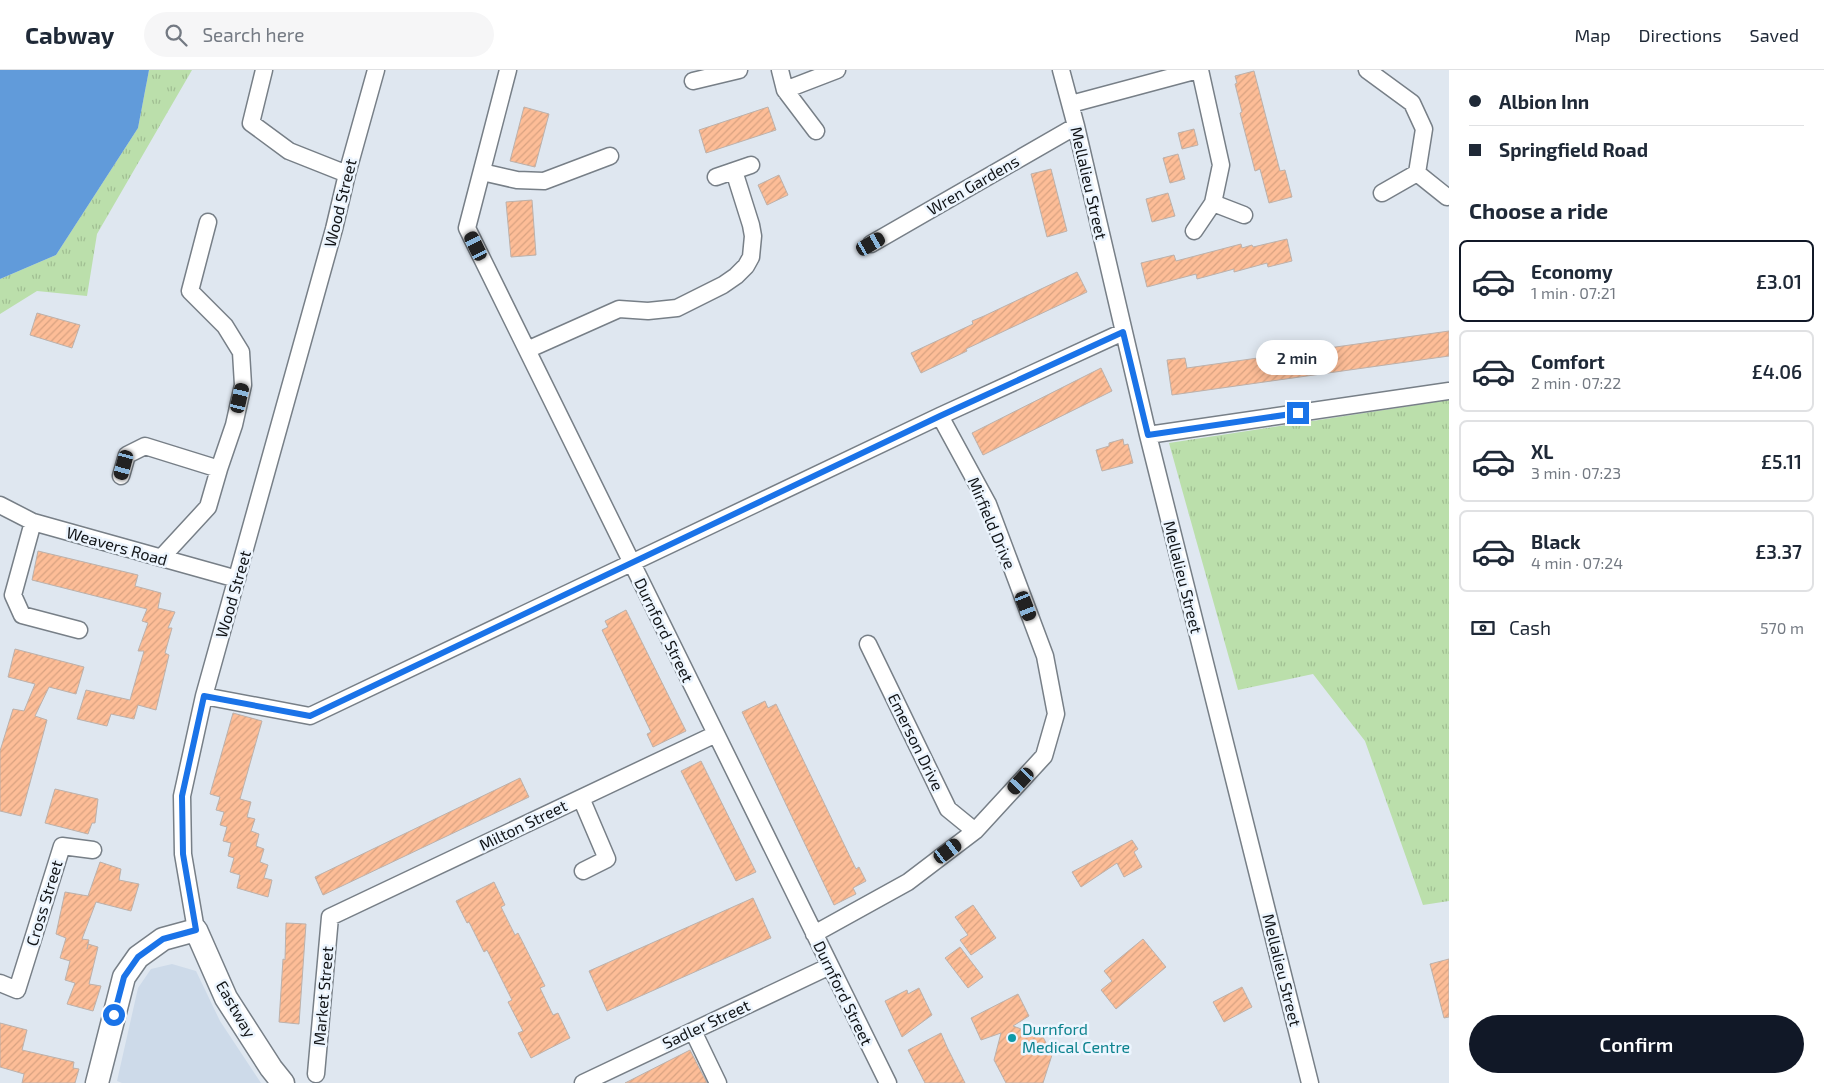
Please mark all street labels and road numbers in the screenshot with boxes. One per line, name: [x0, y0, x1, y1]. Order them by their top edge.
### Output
street label: Mellalieu Street: [1067, 125, 1112, 241]
street label: Wren Gardens: [923, 151, 1022, 219]
street label: Wood Street: [319, 157, 360, 249]
street label: Mirfield Drive: [965, 474, 1020, 572]
street label: Mellalieu Street: [1160, 519, 1207, 635]
street label: Weavers Road: [64, 522, 170, 569]
street label: Wood Street: [211, 548, 254, 640]
street label: Durnford Street: [631, 574, 698, 685]
street label: Emerson Drive: [885, 690, 948, 794]
street label: Milton Street: [476, 795, 570, 854]
street label: Cross Street: [21, 858, 66, 948]
street label: Mellalieu Street: [1259, 912, 1306, 1028]
street label: Durnford Street: [810, 937, 877, 1048]
street label: Market Street: [309, 945, 336, 1047]
street label: Eastway: [213, 977, 261, 1041]
street label: Sadler Street: [659, 995, 753, 1052]

